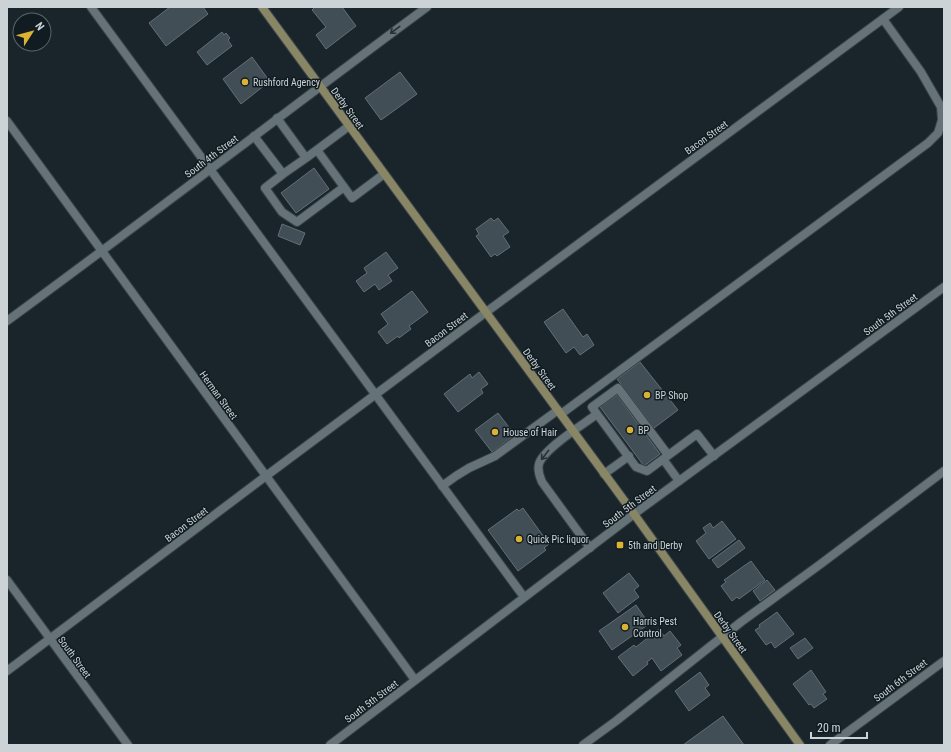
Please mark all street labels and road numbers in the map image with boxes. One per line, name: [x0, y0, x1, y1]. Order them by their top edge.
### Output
street label: Derby Street: [329, 86, 366, 131]
street label: Bacon Street: [683, 118, 730, 157]
street label: South 4th Street: [183, 133, 240, 180]
street label: South 5th Street: [861, 291, 919, 338]
street label: Bacon Street: [423, 310, 470, 349]
street label: Derby Street: [521, 347, 558, 392]
street label: Herman Street: [197, 369, 240, 422]
street label: South 5th Street: [601, 483, 658, 530]
street label: Bacon Street: [163, 505, 210, 544]
street label: Derby Street: [712, 610, 749, 655]
street label: South Street: [56, 634, 93, 680]
street label: South 6th Street: [872, 657, 929, 704]
street label: South 5th Street: [343, 678, 400, 725]

